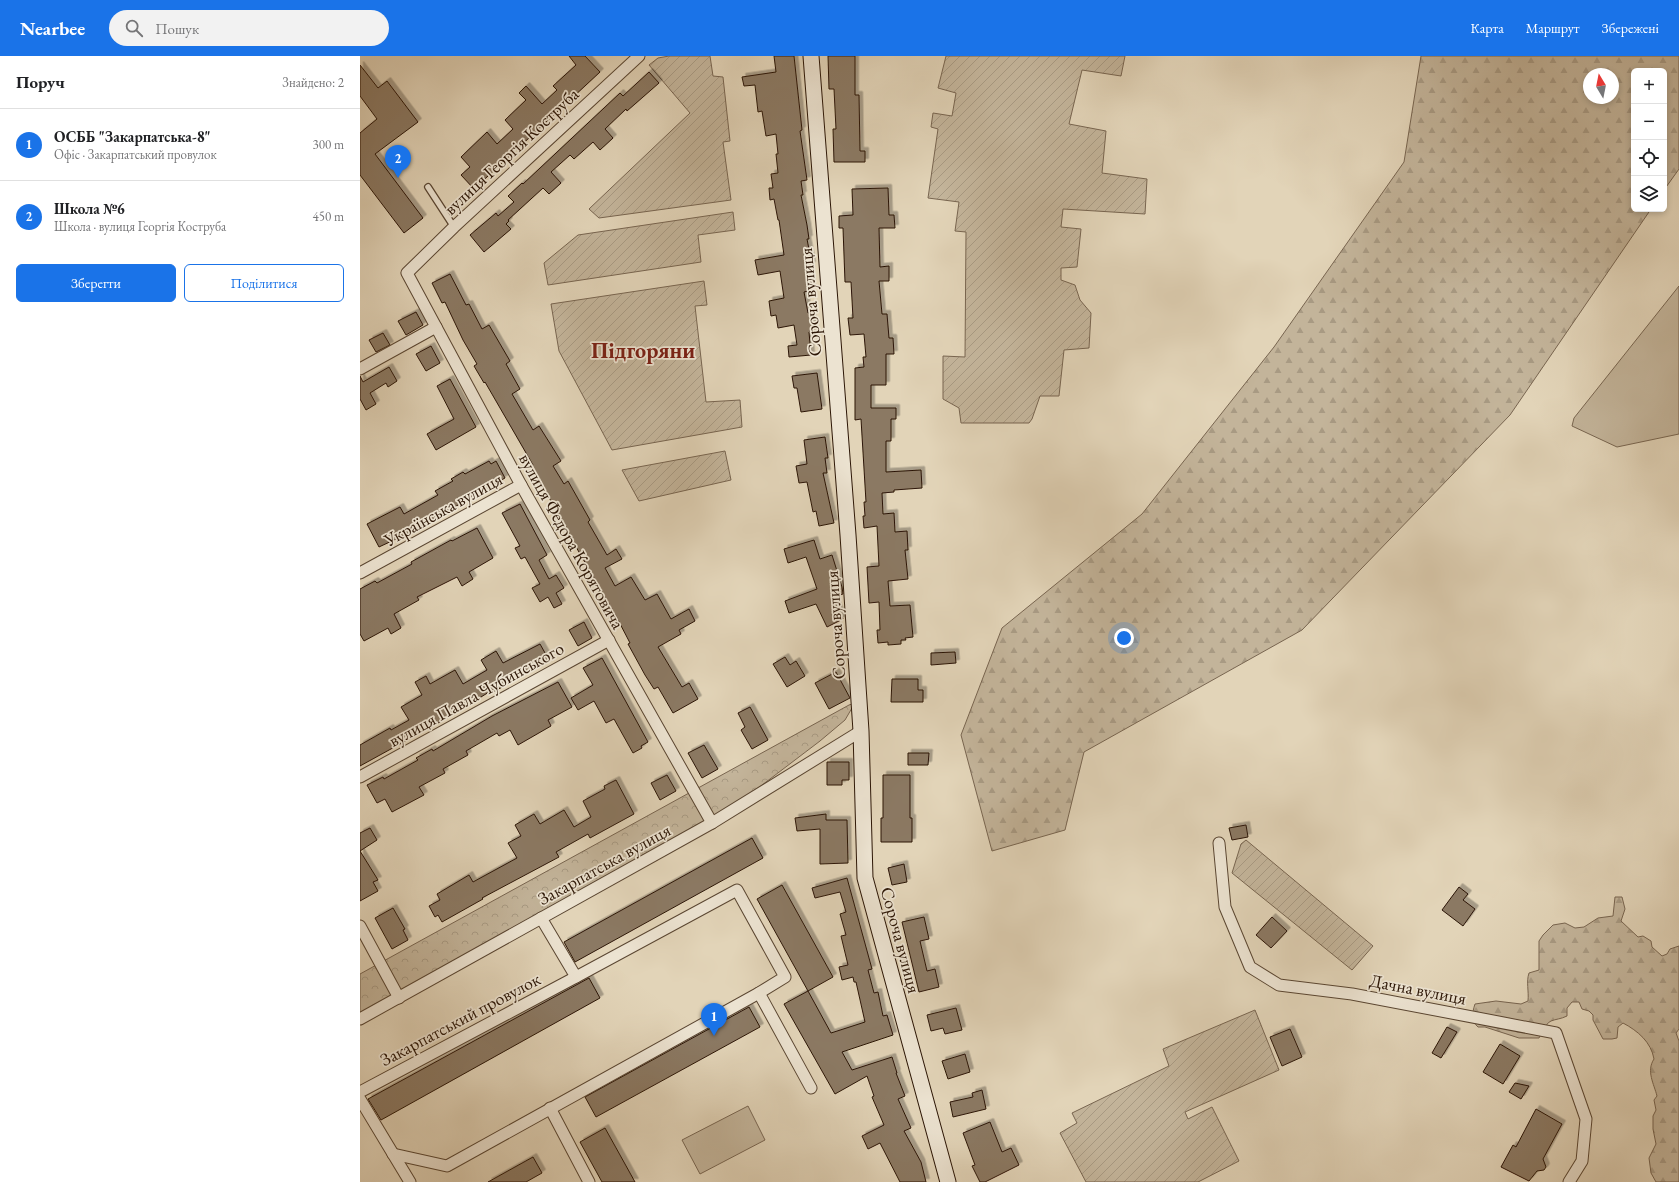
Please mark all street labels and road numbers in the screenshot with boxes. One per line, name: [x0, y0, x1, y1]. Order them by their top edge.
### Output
street label: вулиця Георгія Коструба: [439, 82, 584, 220]
street label: Сороча вулиця: [794, 247, 826, 357]
street label: вулиця Федора Корятовича: [514, 449, 630, 634]
street label: Українська вулиця: [379, 467, 506, 552]
street label: Сороча вулиця: [820, 570, 850, 680]
street label: вулиця Павла Чубинського: [384, 636, 568, 752]
street label: Закарпатська вулиця: [534, 818, 674, 910]
street label: Сороча вулиця: [876, 884, 926, 996]
street label: Закарпатський провулок: [376, 967, 544, 1071]
street label: Дачна вулиця: [1368, 968, 1468, 1010]

